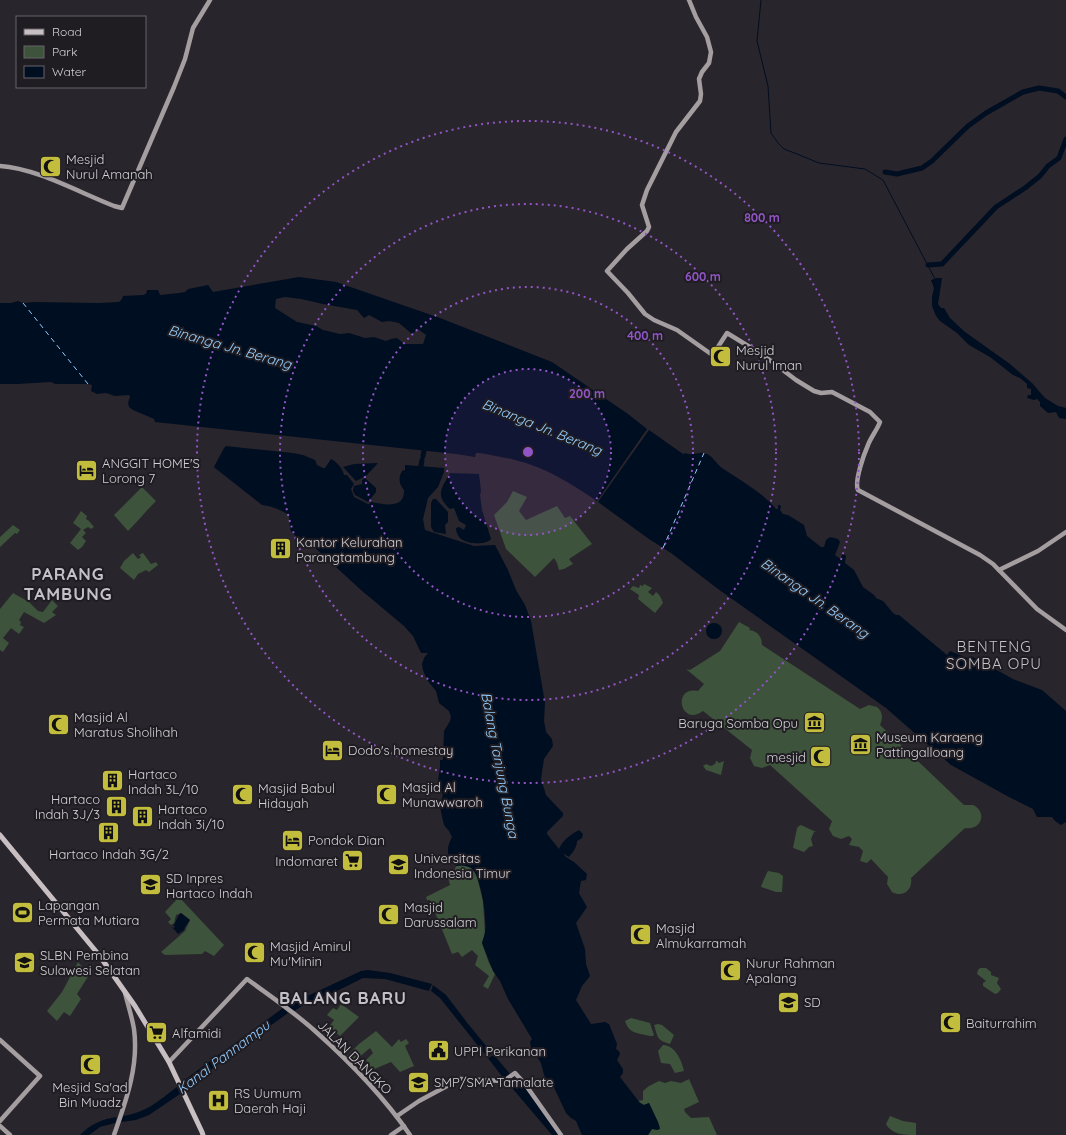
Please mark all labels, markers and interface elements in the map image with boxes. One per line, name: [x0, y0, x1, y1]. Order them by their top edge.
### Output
legend: [16, 16, 146, 88]
text: Road: [52, 24, 82, 39]
text: Park: [52, 44, 77, 59]
text: Water: [52, 64, 87, 79]
place label: Mesjid Nurul Amanah: [66, 151, 153, 182]
mosque icon: Mesjid Nurul Amanah: [37, 153, 63, 179]
text: 800 m: [744, 210, 780, 225]
text: 600 m: [685, 269, 721, 284]
water label: Binanga Jn. Berang: [166, 321, 295, 374]
text: 400 m: [627, 328, 663, 343]
place label: Mesjid Nurul Iman: [736, 342, 802, 373]
mosque icon: Mesjid Nurul Iman: [707, 344, 733, 370]
text: 200 m: [569, 386, 605, 401]
water label: Binanga Jn. Berang: [479, 395, 606, 460]
centre of rings: [521, 445, 535, 459]
place label: ANGGIT HOME'S Lorong 7: [102, 455, 200, 486]
hotel icon: ANGGIT HOME'S Lorong 7: [74, 457, 100, 483]
place label: Kantor Kelurahan Parangtambung: [296, 534, 403, 565]
building icon: Kantor Kelurahan Parangtambung: [267, 536, 293, 562]
water label: Binanga Jn. Berang: [758, 554, 874, 643]
district label: PARANG TAMBUNG: [23, 563, 113, 604]
district label: BENTENG SOMBA OPU: [946, 637, 1042, 673]
water label: Balang Tanjung Bunga: [477, 690, 523, 841]
place label: Masjid Al Maratus Sholihah: [74, 709, 178, 740]
museum icon: Baruga Somba Opu: [801, 710, 827, 736]
mosque icon: Masjid Al Maratus Sholihah: [45, 711, 71, 737]
place label: Baruga Somba Opu: [678, 715, 798, 731]
place label: Museum Karaeng Pattingalloang: [876, 729, 983, 760]
museum icon: Museum Karaeng Pattingalloang: [847, 731, 873, 757]
hotel icon: Dodo's homestay: [319, 737, 345, 763]
place label: Dodo's homestay: [348, 742, 453, 758]
mosque icon: mesjid: [808, 744, 834, 770]
place label: mesjid: [767, 749, 806, 765]
place label: Hartaco Indah 3L/10: [128, 766, 199, 797]
building icon: Hartaco Indah 3L/10: [100, 768, 126, 794]
place label: Masjid Al Munawwaroh: [402, 779, 483, 810]
place label: Masjid Babul Hidayah: [258, 780, 335, 811]
mosque icon: Masjid Al Munawwaroh: [374, 781, 400, 807]
mosque icon: Masjid Babul Hidayah: [230, 782, 256, 808]
place label: Hartaco Indah 3J/3: [35, 791, 100, 822]
building icon: Hartaco Indah 3J/3: [103, 793, 129, 819]
place label: Hartaco Indah 3i/10: [158, 801, 225, 832]
building icon: Hartaco Indah 3i/10: [129, 803, 155, 829]
building icon: Hartaco Indah 3G/2: [96, 819, 122, 845]
hotel icon: Pondok Dian: [280, 827, 306, 853]
place label: Pondok Dian: [308, 832, 385, 848]
place label: Hartaco Indah 3G/2: [49, 846, 169, 862]
supermarket icon: Indomaret: [340, 848, 366, 874]
place label: Universitas Indonesia Timur: [414, 850, 511, 881]
school or university icon: Universitas Indonesia Timur: [386, 852, 412, 878]
place label: Indomaret: [275, 853, 338, 869]
place label: SD Inpres Hartaco Indah: [166, 870, 253, 901]
school or university icon: SD Inpres Hartaco Indah: [137, 872, 163, 898]
place label: Lapangan Permata Mutiara: [38, 897, 139, 928]
sports icon: Lapangan Permata Mutiara: [10, 899, 36, 925]
place label: Masjid Darussalam: [404, 899, 477, 930]
mosque icon: Masjid Darussalam: [375, 901, 401, 927]
place label: Masjid Almukarramah: [656, 920, 746, 951]
mosque icon: Masjid Almukarramah: [627, 922, 653, 948]
place label: Masjid Amirul Mu'Minin: [270, 938, 351, 969]
mosque icon: Masjid Amirul Mu'Minin: [242, 940, 268, 966]
place label: SLBN Pembina Sulawesi Selatan: [40, 947, 140, 978]
school or university icon: SLBN Pembina Sulawesi Selatan: [12, 949, 38, 975]
place label: Nurur Rahman Apalang: [746, 955, 835, 986]
mosque icon: Nurur Rahman Apalang: [718, 957, 744, 983]
district label: BALANG BARU: [279, 987, 407, 1008]
school or university icon: SD: [776, 989, 802, 1015]
place label: SD: [804, 994, 821, 1010]
mosque icon: Baiturrahim: [937, 1010, 963, 1036]
water label: Kanal Pannampu: [173, 1015, 274, 1098]
place label: Baiturrahim: [966, 1015, 1037, 1031]
street label: JALAN DANGKO: [315, 1017, 396, 1098]
supermarket icon: Alfamidi: [143, 1020, 169, 1046]
place label: Alfamidi: [172, 1025, 221, 1041]
public building icon: UPPI Perikanan: [425, 1038, 451, 1064]
place label: UPPI Perikanan: [454, 1043, 546, 1059]
mosque icon: Mesjid Sa'ad Bin Muadz: [77, 1052, 103, 1078]
school or university icon: SMP/SMA Tamalate: [405, 1069, 431, 1095]
place label: SMP/SMA Tamalate: [434, 1074, 553, 1090]
place label: Mesjid Sa'ad Bin Muadz: [52, 1079, 128, 1110]
place label: RS Uumum Daerah Haji: [234, 1085, 306, 1116]
hospital icon: RS Uumum Daerah Haji: [206, 1087, 232, 1113]

